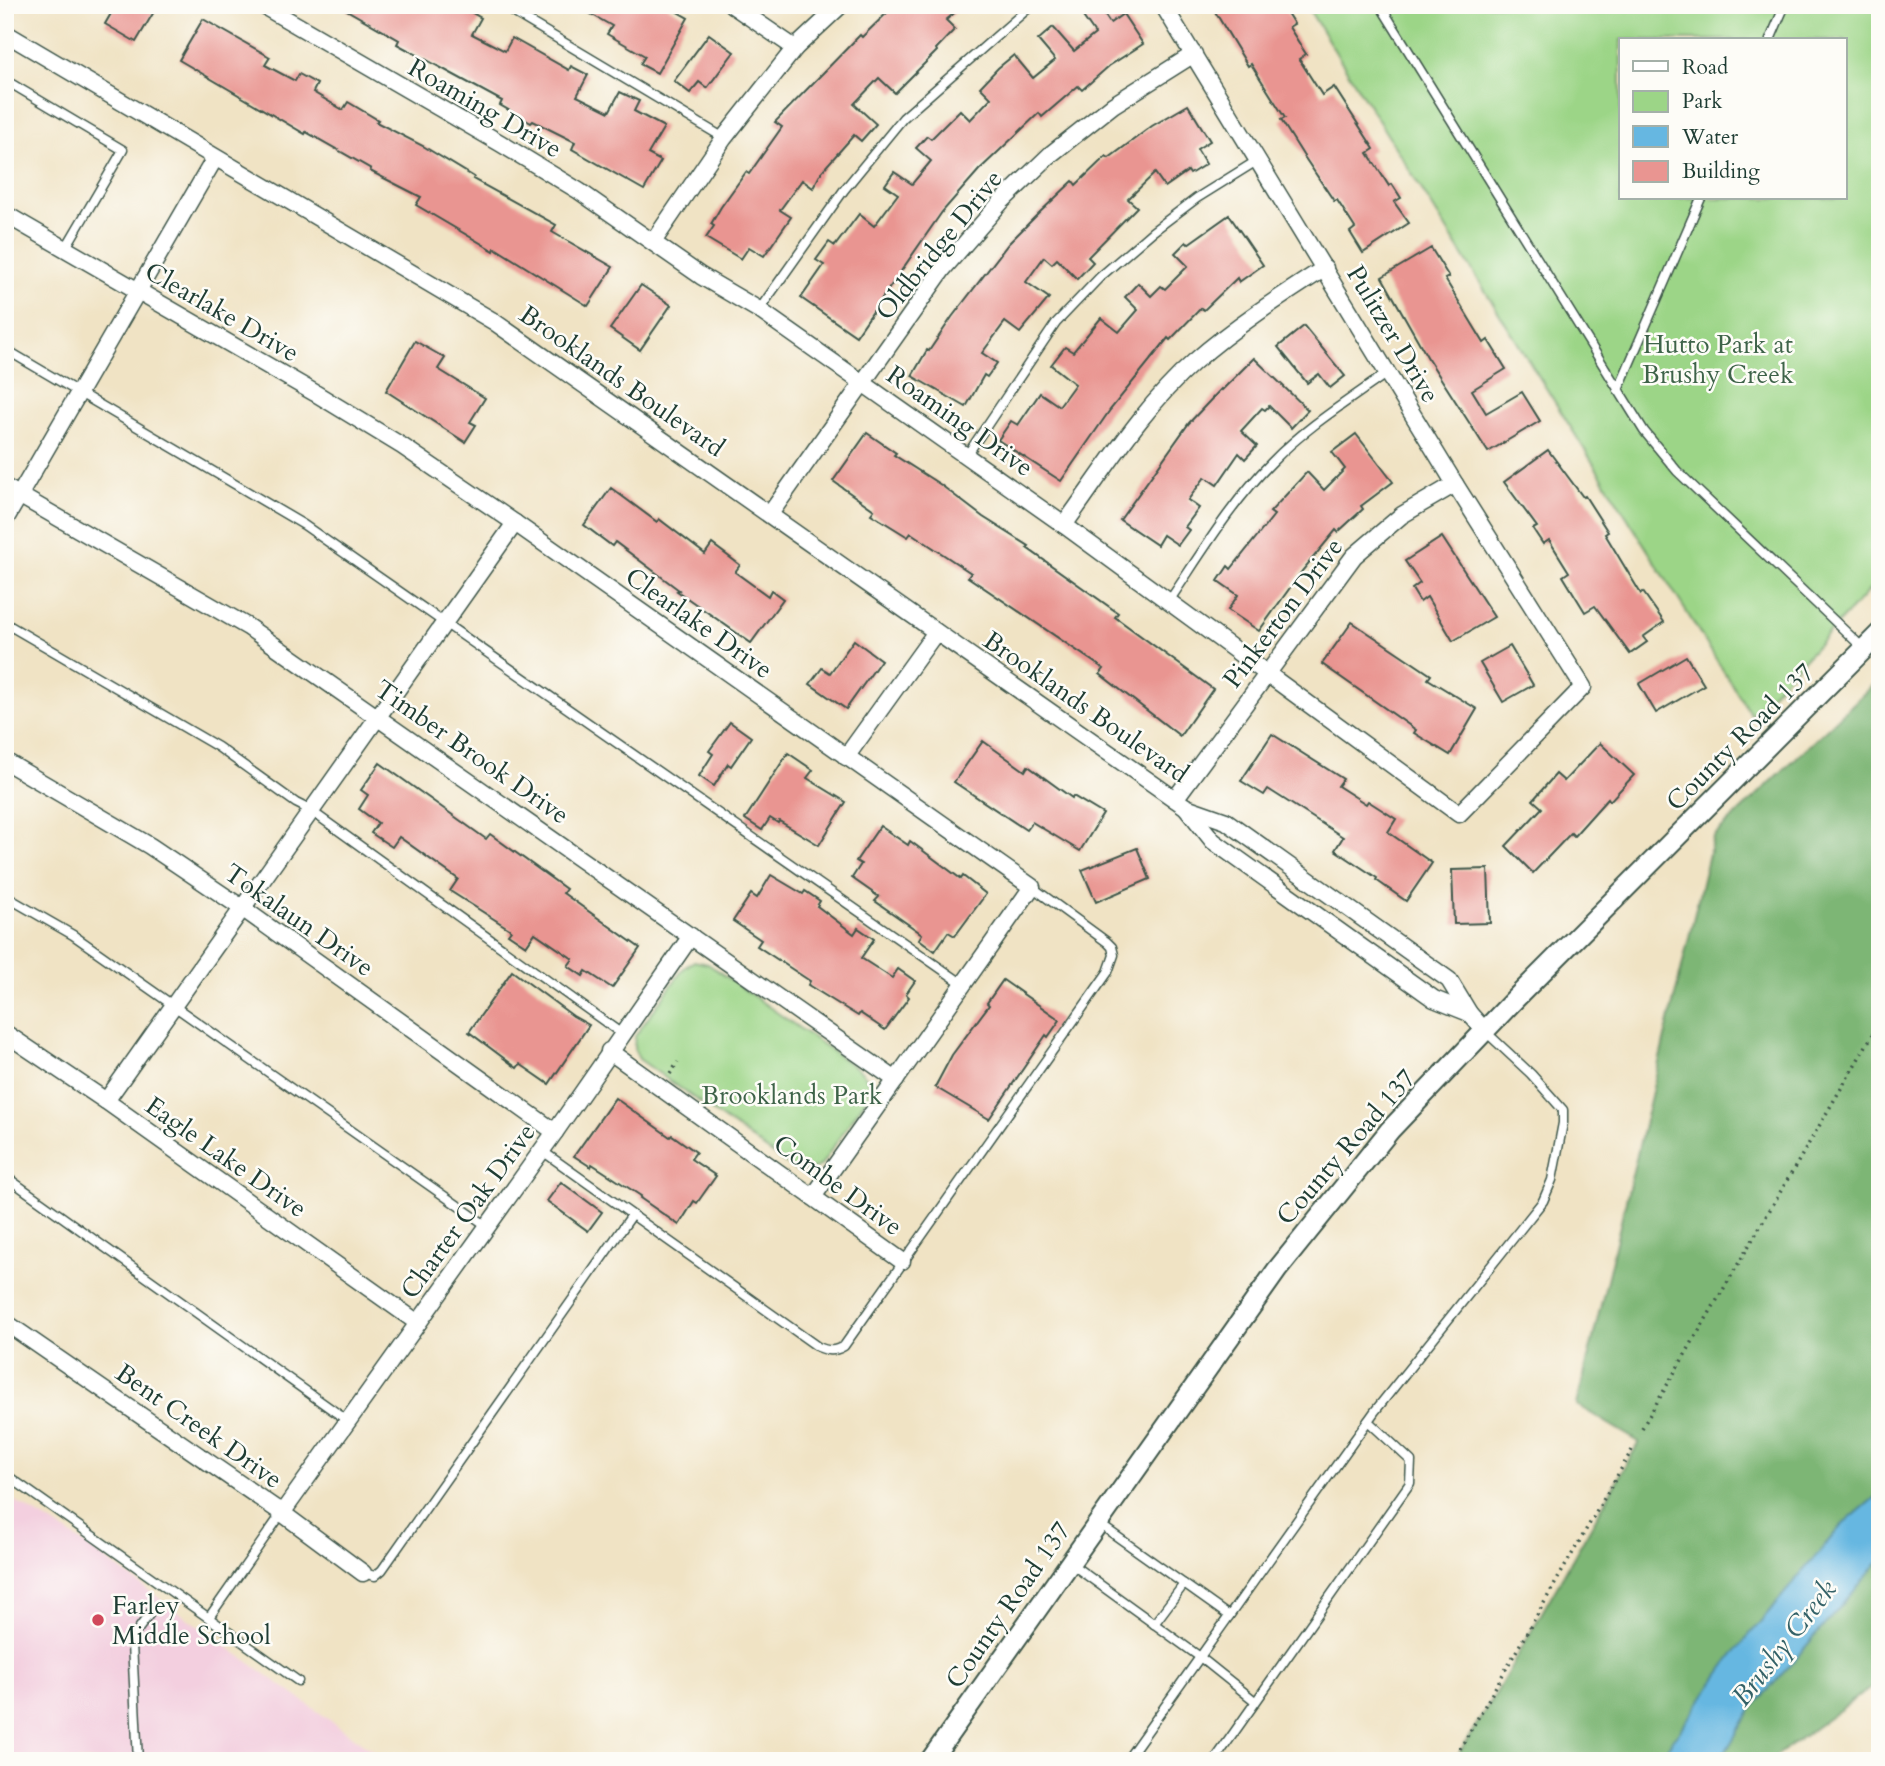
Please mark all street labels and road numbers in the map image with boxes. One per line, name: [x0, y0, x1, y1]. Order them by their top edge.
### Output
street label: Roaming Drive: [402, 50, 568, 166]
street label: Oldbridge Drive: [868, 163, 1010, 327]
street label: Clearlake Drive: [139, 254, 305, 370]
street label: Pulitzer Drive: [1338, 259, 1448, 409]
street label: Brooklands Boulevard: [512, 297, 732, 465]
street label: Roaming Drive: [880, 357, 1040, 485]
street label: Pinkerton Drive: [1215, 531, 1351, 695]
street label: Clearlake Drive: [618, 559, 780, 687]
street label: Brooklands Boulevard: [976, 623, 1196, 791]
street label: County Road 137: [1658, 655, 1822, 819]
street label: Timber Brook Drive: [368, 672, 576, 832]
street label: Tokalaun Drive: [217, 855, 381, 985]
street label: County Road 137: [1268, 1062, 1424, 1232]
street label: Eagle Lake Drive: [138, 1088, 314, 1226]
street label: Charter Oak Drive: [392, 1116, 544, 1306]
street label: Combe Drive: [766, 1126, 910, 1244]
street label: Bent Creek Drive: [109, 1355, 289, 1497]
street label: County Road 137: [937, 1515, 1079, 1695]

